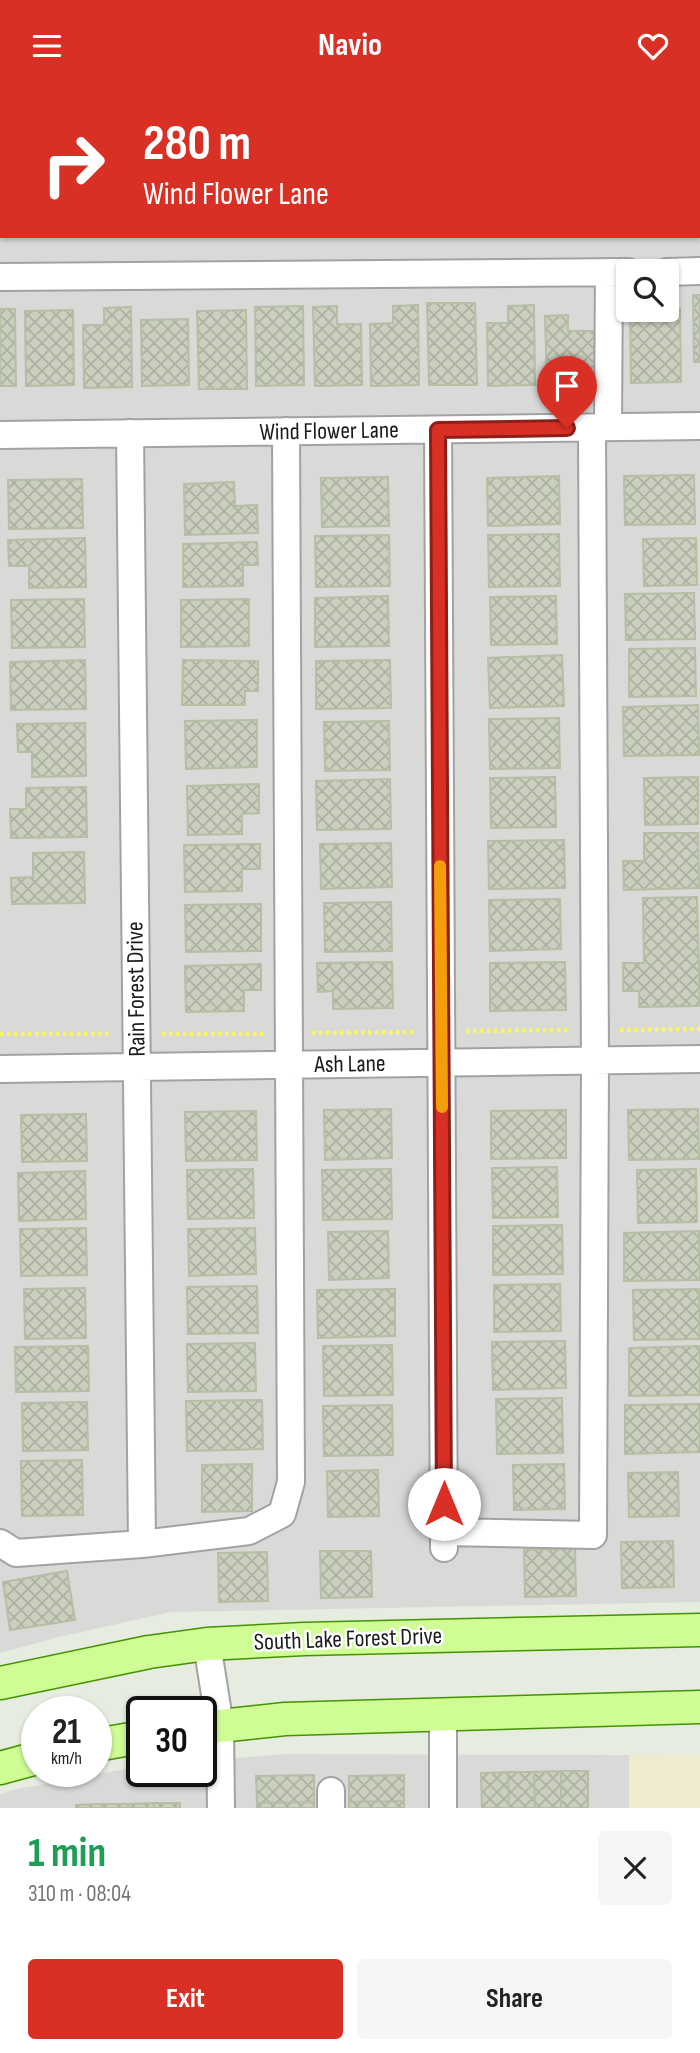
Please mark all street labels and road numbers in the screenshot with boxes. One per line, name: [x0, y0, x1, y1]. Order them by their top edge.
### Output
street label: Wind Flower Lane: [259, 415, 399, 447]
street label: Rain Forest Drive: [120, 921, 152, 1057]
street label: Ash Lane: [313, 1049, 386, 1079]
street label: South Lake Forest Drive: [253, 1621, 443, 1657]

